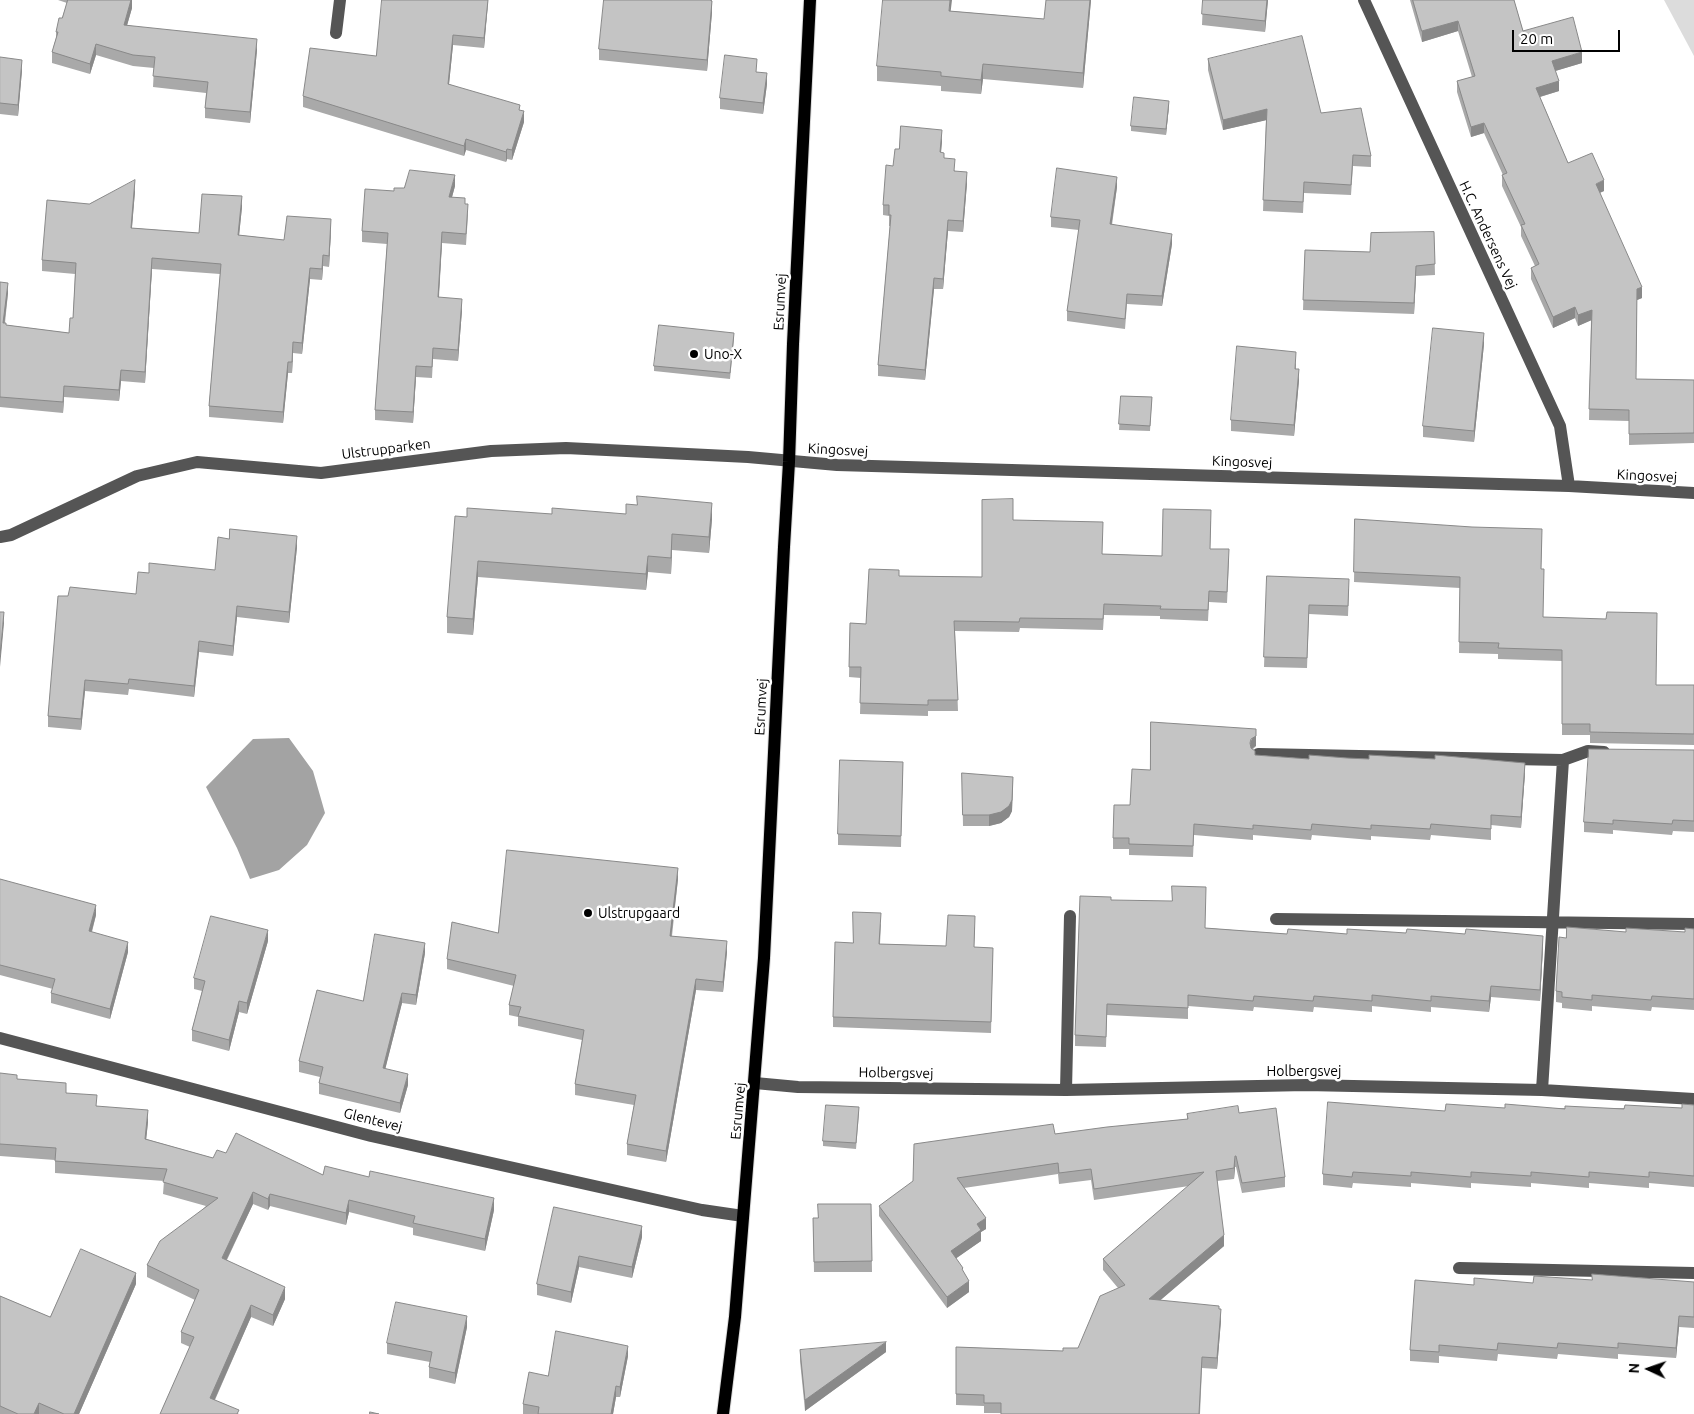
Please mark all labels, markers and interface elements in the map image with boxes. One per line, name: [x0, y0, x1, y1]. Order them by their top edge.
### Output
scale bar: [1514, 20, 1622, 52]
text: 20 m: [1520, 30, 1553, 47]
street label: H.C. Andersens Vej: [1456, 178, 1520, 292]
street label: Esrumvej: [770, 273, 790, 331]
place label: Uno-X: [704, 346, 742, 362]
marker: Uno-X: [688, 348, 700, 360]
street label: Ulstrupparken: [341, 435, 431, 463]
street label: Kingosvej: [807, 440, 869, 460]
street label: Kingosvej: [1211, 453, 1273, 471]
street label: Kingosvej: [1616, 466, 1678, 486]
street label: Esrumvej: [751, 678, 771, 736]
place label: Ulstrupgaard: [598, 905, 680, 921]
marker: Ulstrupgaard: [582, 907, 594, 919]
street label: Holbergsvej: [1267, 1063, 1341, 1079]
street label: Holbergsvej: [858, 1064, 934, 1082]
street label: Esrumvej: [727, 1082, 749, 1140]
street label: Glentevej: [342, 1105, 404, 1135]
north arrow: [1624, 1344, 1674, 1394]
text: N: [1626, 1363, 1642, 1374]

